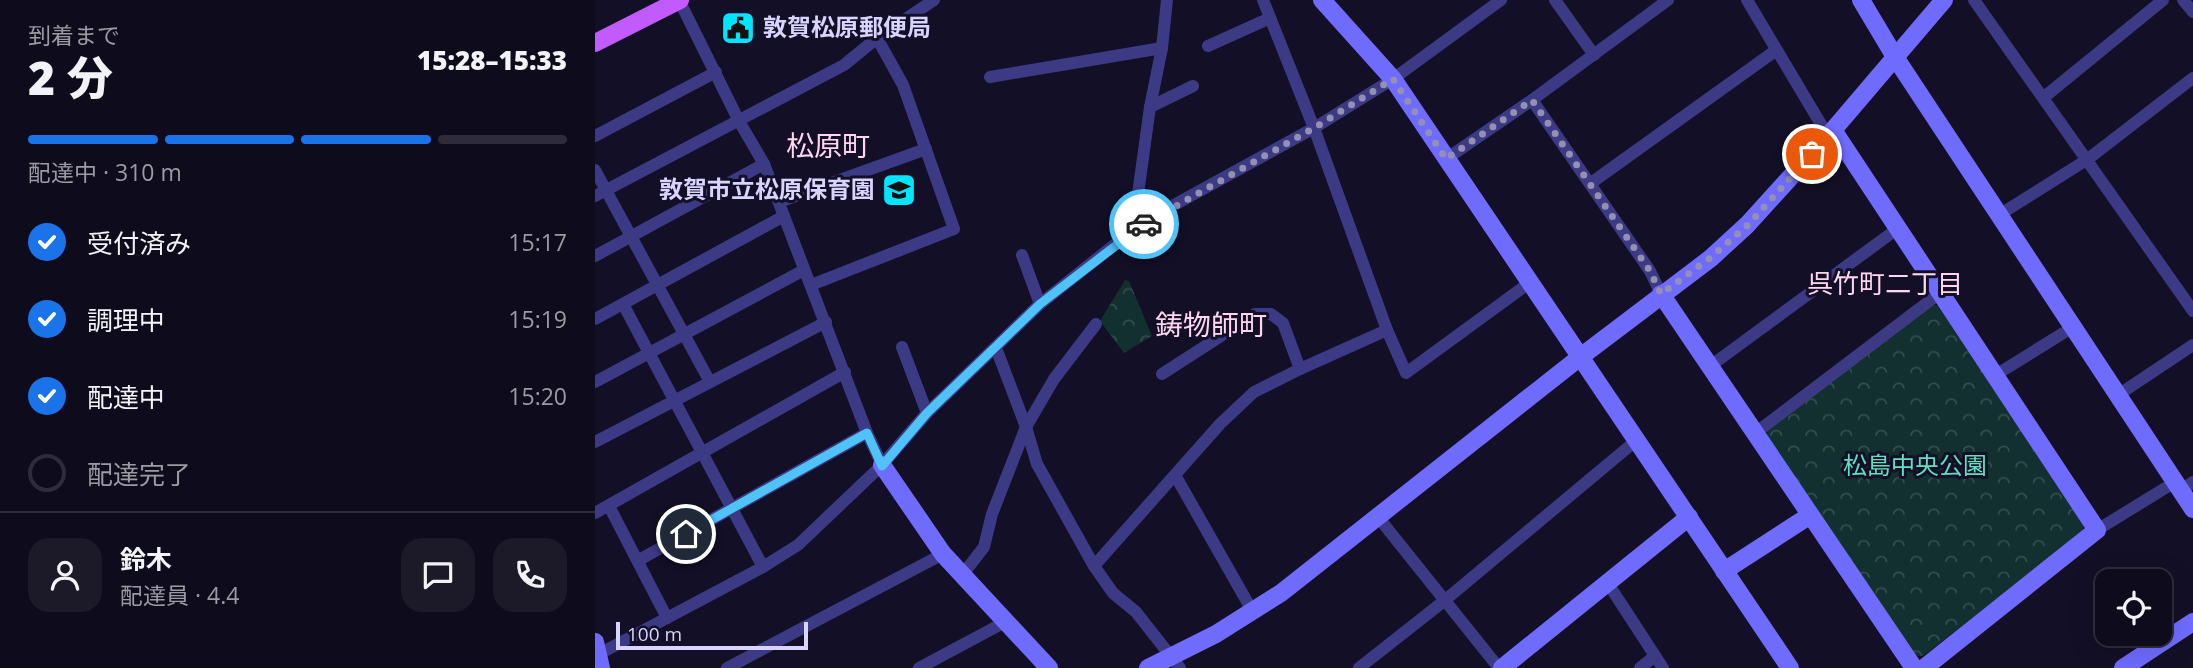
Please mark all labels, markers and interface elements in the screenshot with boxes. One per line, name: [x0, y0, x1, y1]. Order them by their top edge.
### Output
public building icon: 敦賀松原郵便局: [719, 9, 757, 47]
place label: 敦賀松原郵便局: [763, 10, 931, 43]
text: 到着まで: [28, 19, 120, 51]
text: 15:28–15:33: [417, 42, 567, 78]
text: 2 分: [28, 46, 113, 108]
pin: [1782, 124, 1842, 184]
district label: 松原町: [786, 126, 870, 164]
icon: bag: [1793, 135, 1831, 173]
text: 配達中 · 310 m: [28, 156, 182, 188]
school or university icon: 敦賀市立松原保育園: [880, 171, 918, 209]
place label: 敦賀市立松原保育園: [659, 172, 875, 205]
courier: [1109, 189, 1179, 259]
icon: car: [1125, 205, 1163, 243]
icon: check: [28, 223, 66, 261]
text: 受付済み: [87, 225, 191, 261]
text: 15:17: [508, 226, 567, 258]
district label: 呉竹町二丁目: [1807, 265, 1963, 301]
icon: check: [28, 300, 66, 338]
text: 調理中: [87, 302, 165, 338]
text: 15:19: [508, 303, 567, 335]
district label: 鋳物師町: [1155, 305, 1267, 343]
icon: check: [28, 377, 66, 415]
text: 配達中: [87, 379, 165, 415]
text: 15:20: [508, 380, 567, 412]
park label: 松島中央公園: [1843, 448, 1987, 481]
text: 配達完了: [87, 456, 191, 492]
pin: [656, 504, 716, 564]
icon: home: [667, 515, 705, 553]
button: person: [28, 538, 102, 612]
button: chat: [401, 538, 475, 612]
button: phone: [493, 538, 567, 612]
text: 鈴木: [120, 541, 172, 577]
map controls: [2095, 569, 2172, 646]
button: locate: [2095, 569, 2172, 646]
text: 配達員 · 4.4: [120, 579, 239, 611]
scale bar: [616, 619, 809, 651]
text: 100 m: [627, 621, 682, 647]

